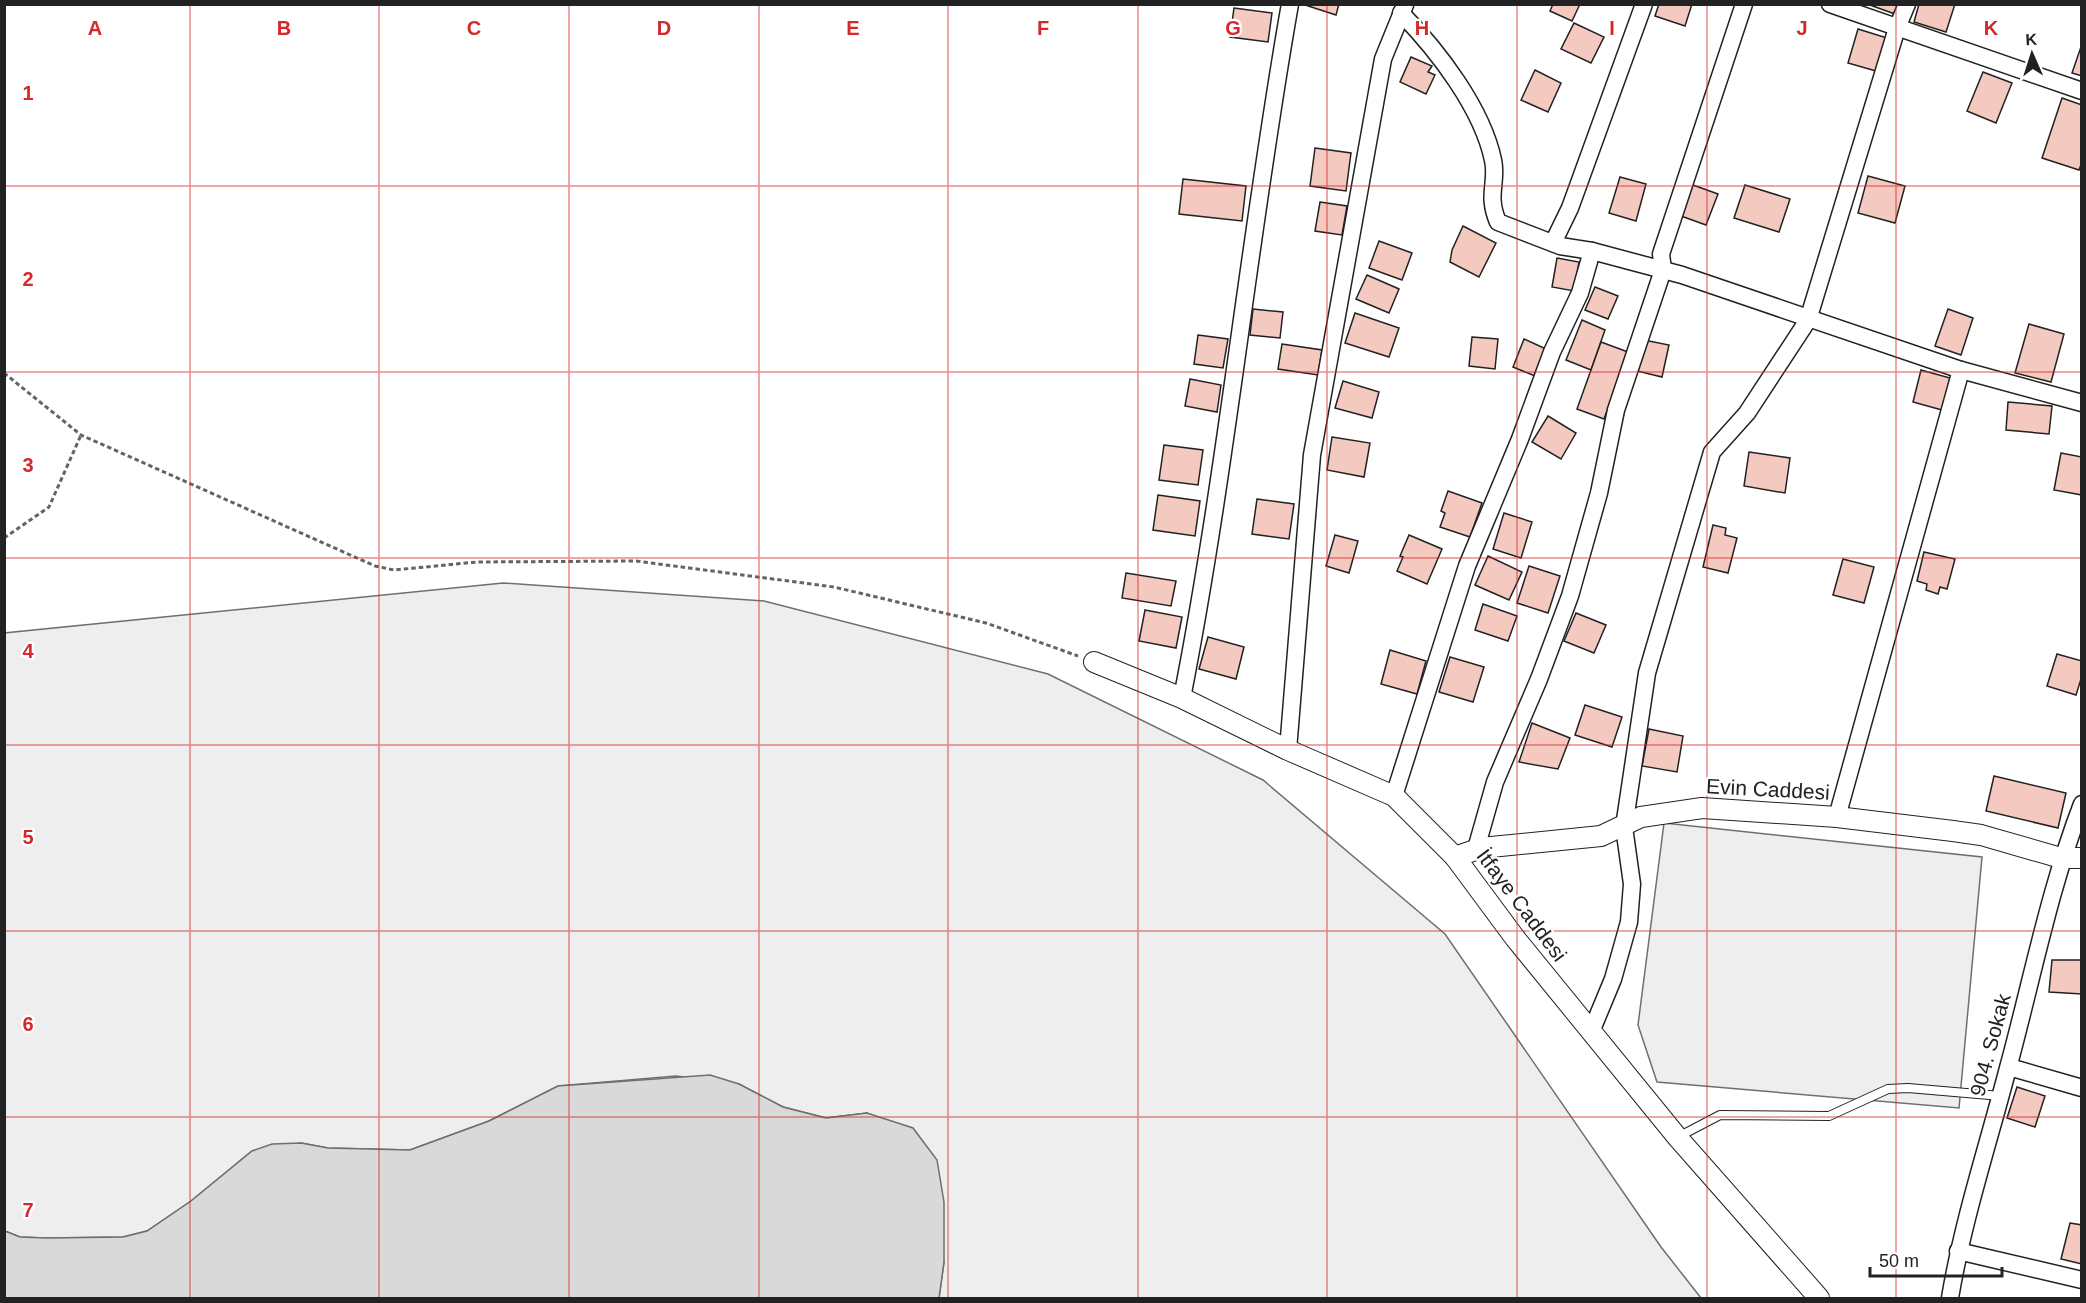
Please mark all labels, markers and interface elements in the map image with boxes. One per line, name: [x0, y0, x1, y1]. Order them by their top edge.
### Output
text: A: [88, 17, 102, 39]
text: B: [277, 17, 291, 39]
text: C: [467, 17, 481, 39]
text: D: [657, 17, 671, 39]
text: E: [846, 17, 860, 39]
text: F: [1037, 17, 1049, 39]
text: G: [1225, 17, 1241, 39]
text: H: [1415, 17, 1429, 39]
text: I: [1609, 17, 1615, 39]
text: J: [1796, 17, 1808, 39]
text: K: [1984, 17, 1999, 39]
north arrow: [2002, 24, 2062, 84]
text: K: [2025, 31, 2038, 48]
text: 1: [22, 82, 34, 104]
text: 2: [22, 268, 34, 290]
text: 3: [22, 454, 34, 476]
text: 4: [22, 640, 34, 662]
street label: Evin Caddesi: [1706, 774, 1830, 804]
text: 5: [22, 826, 34, 848]
street label: İtfaye Caddesi: [1472, 844, 1572, 966]
street label: 904. Sokak: [1965, 991, 2015, 1099]
text: 6: [22, 1013, 34, 1035]
text: 7: [22, 1199, 34, 1221]
scale bar: [1870, 1240, 2002, 1278]
text: 50 m: [1879, 1251, 1919, 1271]

